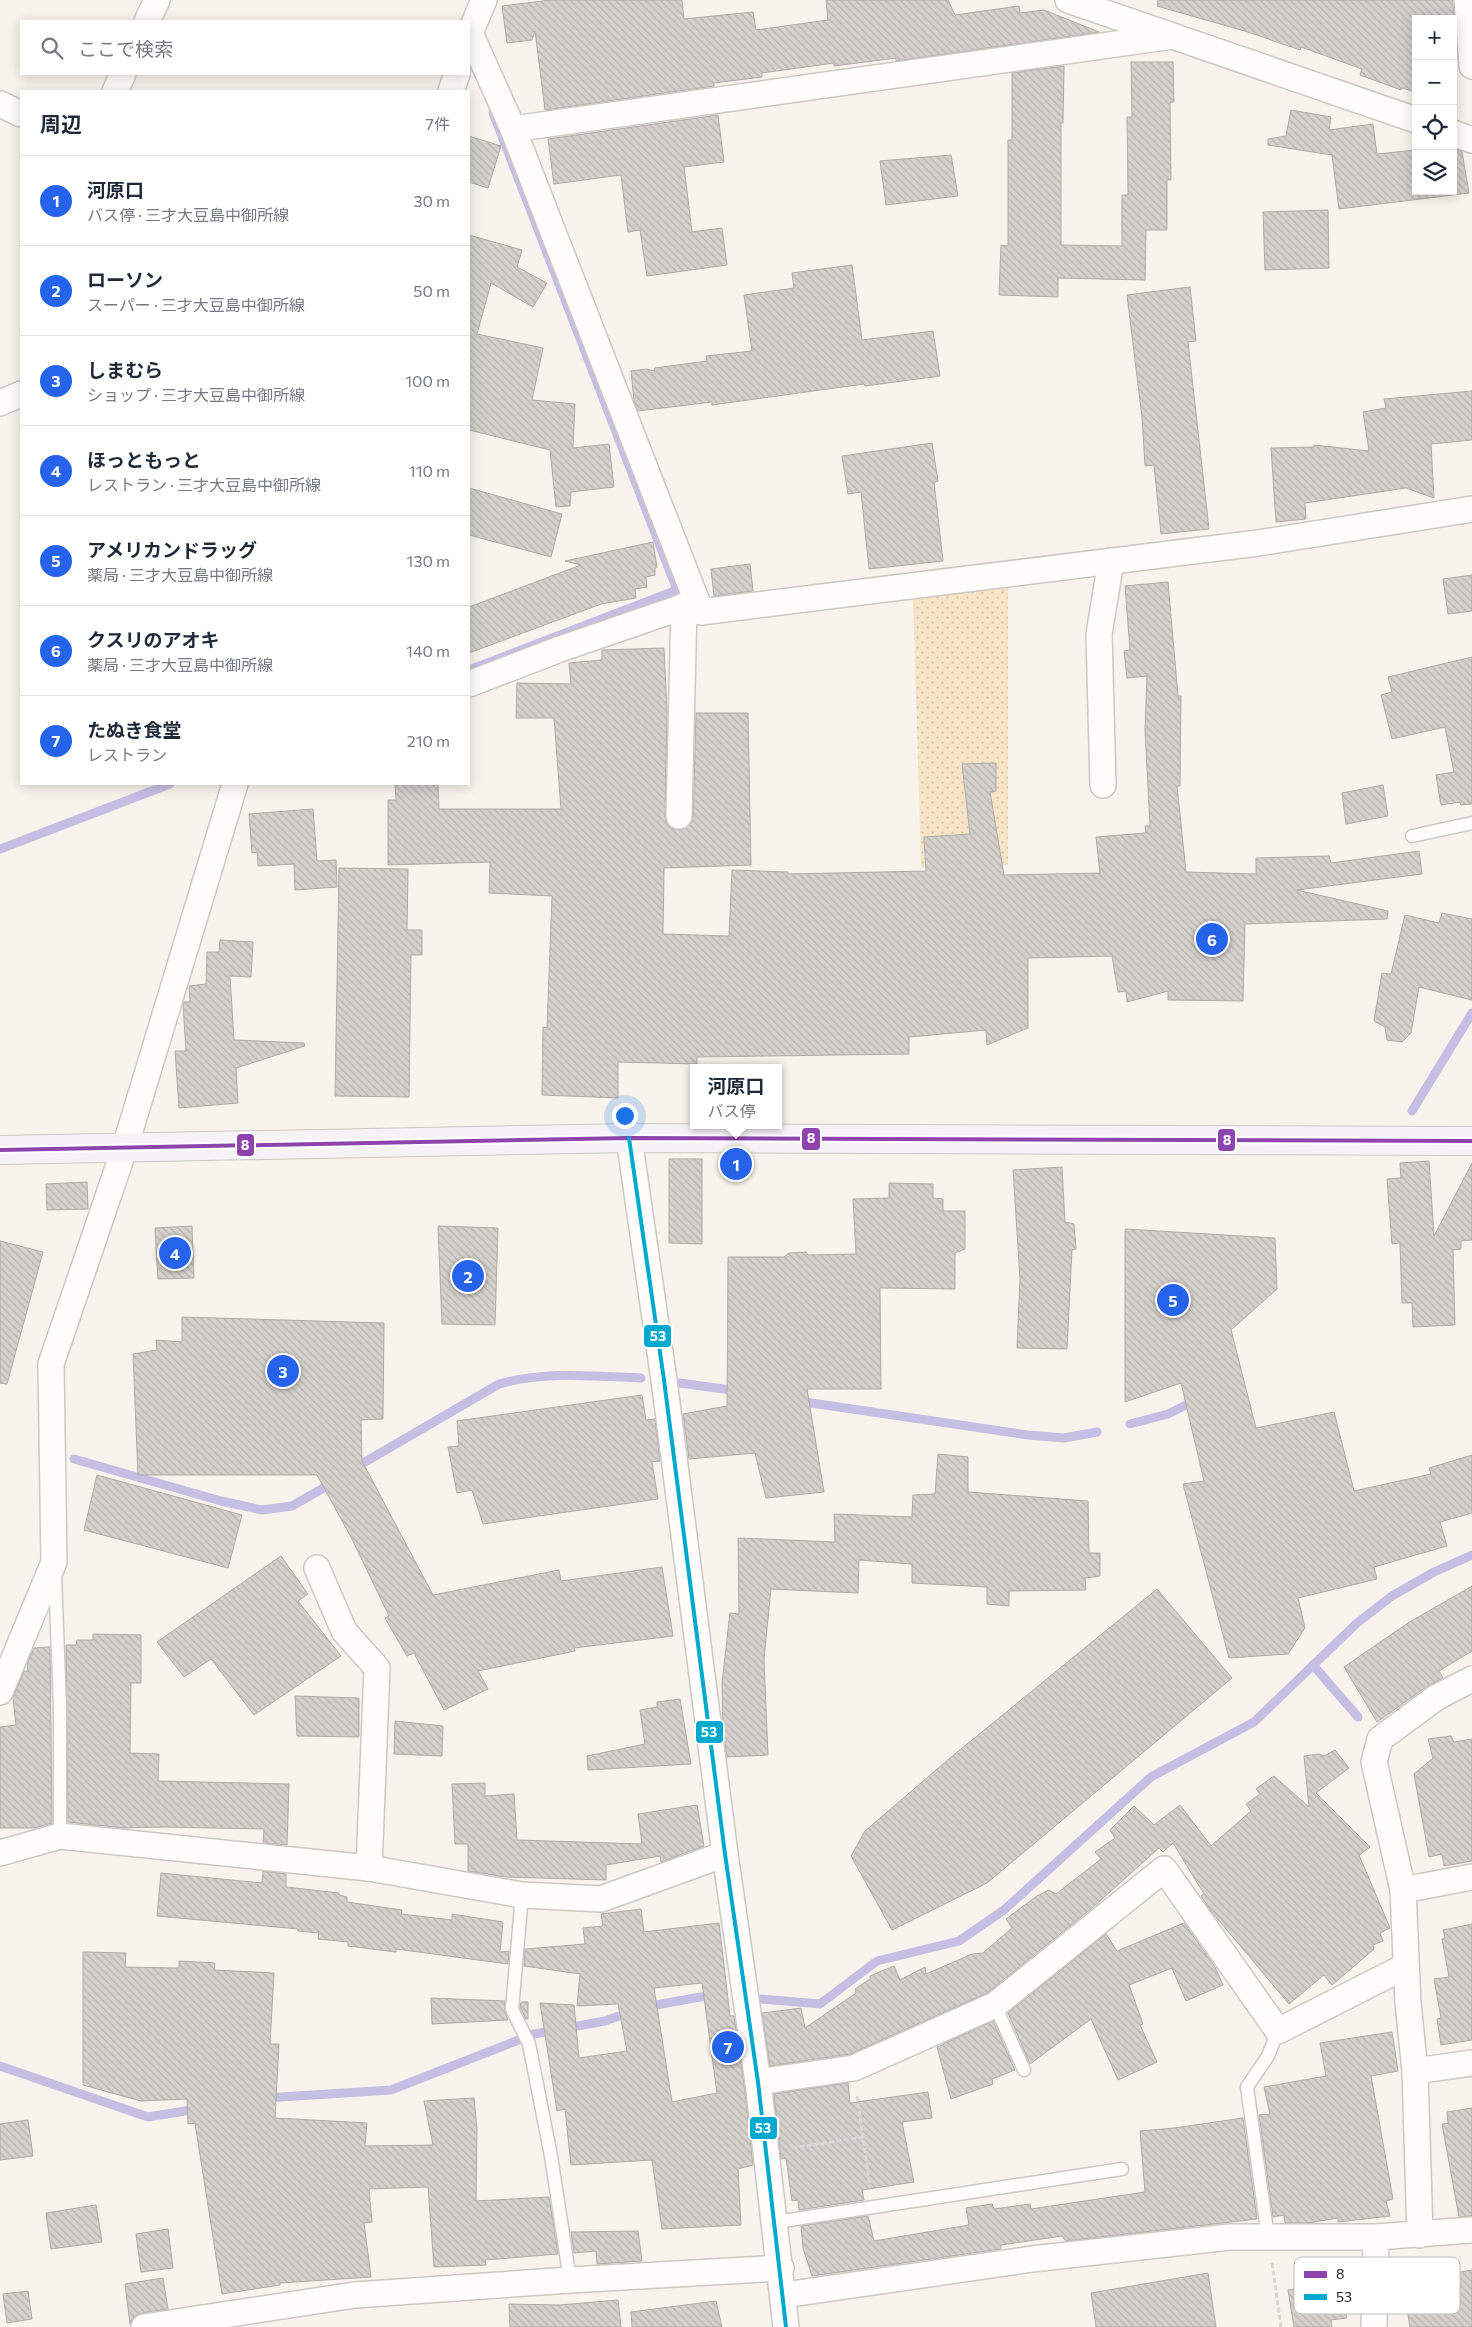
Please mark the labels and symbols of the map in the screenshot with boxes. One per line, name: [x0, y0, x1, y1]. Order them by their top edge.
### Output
pin: 6: [1196, 920, 1228, 958]
your location: [612, 1103, 638, 1129]
line badge: 8: [801, 1127, 821, 1151]
line badge: 8: [1217, 1128, 1236, 1152]
text: 8: [807, 1129, 816, 1146]
text: 8: [1223, 1131, 1232, 1148]
line badge: 8: [236, 1133, 255, 1157]
text: 8: [241, 1136, 250, 1153]
pin: 1: [720, 1145, 752, 1183]
pin: 4: [159, 1234, 191, 1272]
pin: 2: [452, 1257, 484, 1295]
pin: 5: [1157, 1281, 1189, 1319]
line badge: 53: [643, 1324, 672, 1348]
text: 53: [650, 1327, 666, 1344]
pin: 3: [267, 1352, 299, 1390]
line badge: 53: [695, 1720, 724, 1744]
text: 53: [701, 1723, 717, 1740]
pin: 7: [712, 2028, 744, 2066]
line badge: 53: [749, 2116, 778, 2140]
text: 53: [755, 2119, 771, 2136]
legend: [1294, 2257, 1460, 2314]
text: 8: [1336, 2265, 1345, 2282]
text: 53: [1336, 2288, 1352, 2305]

